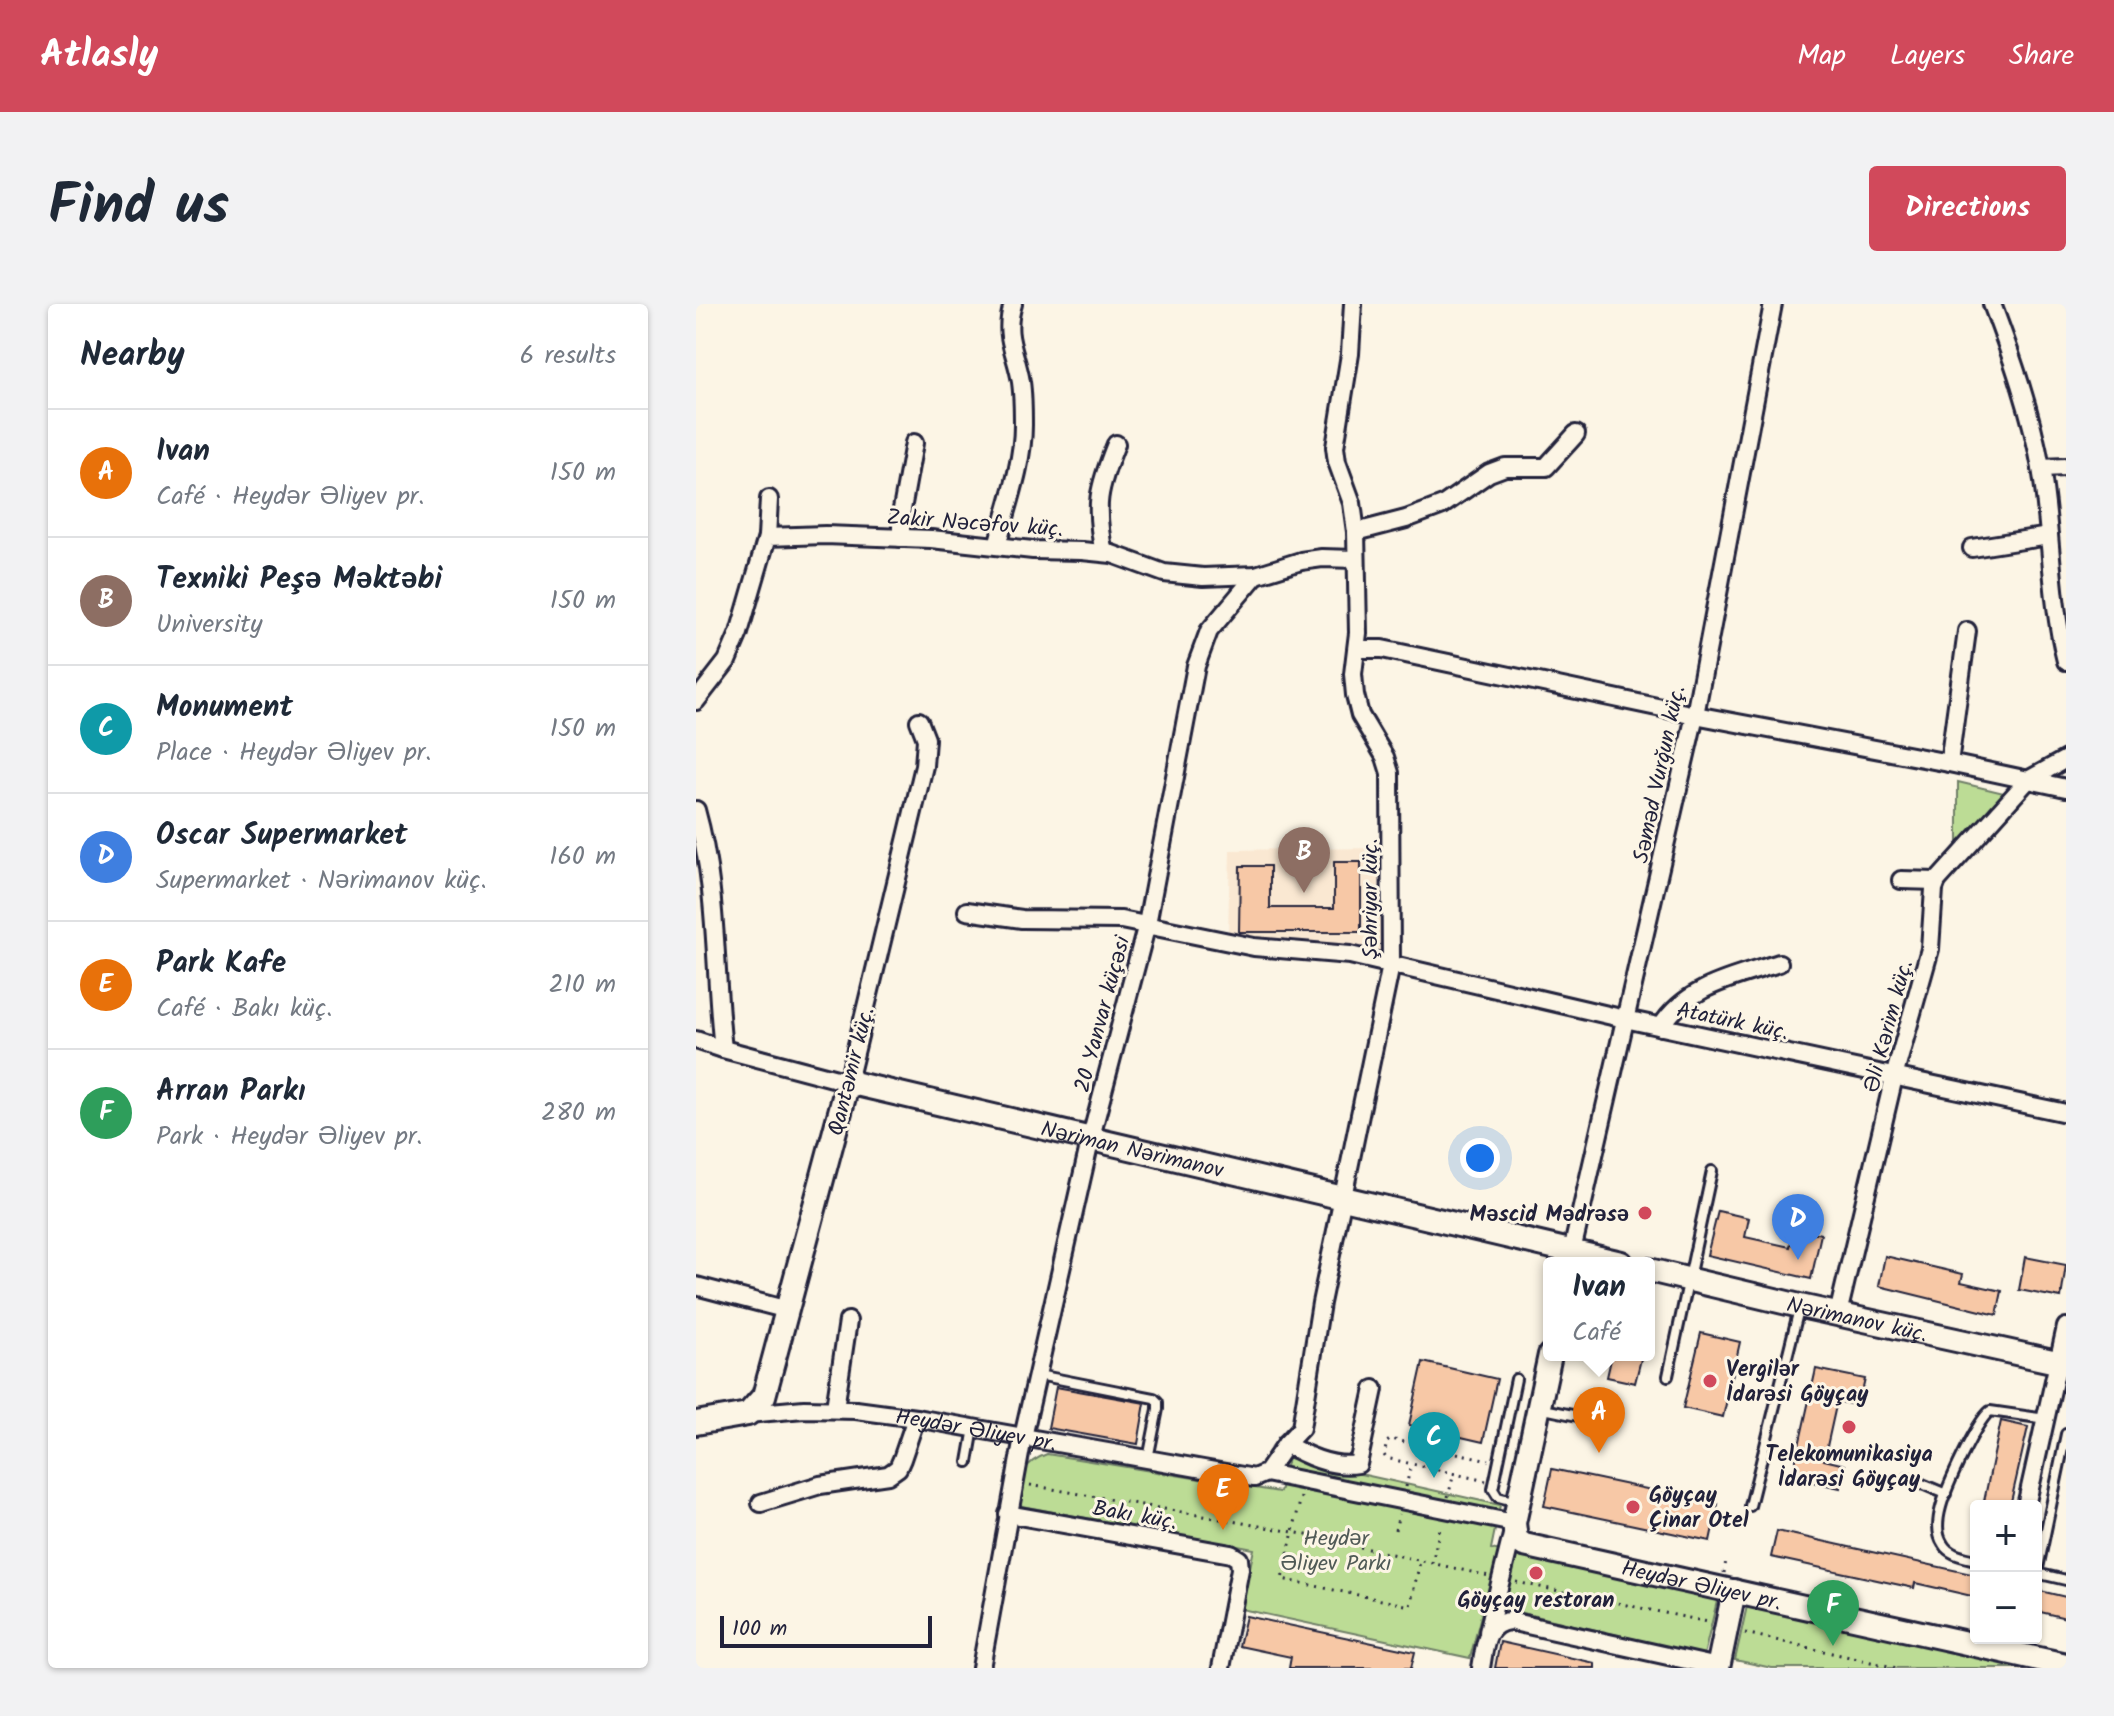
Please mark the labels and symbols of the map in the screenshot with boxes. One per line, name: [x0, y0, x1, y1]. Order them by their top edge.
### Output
street label: Zakir Nəcəfov küç.: [885, 501, 1064, 548]
street label: Səməd Vurğun küç.: [1625, 683, 1696, 866]
pin: B: [1278, 827, 1330, 893]
street label: Şəhriyar küç.: [1354, 838, 1389, 960]
street label: 20 Yanvar küçəsi: [1066, 932, 1141, 1097]
street label: Əli Kərim küç.: [1855, 956, 1924, 1097]
street label: Atatürk küç.: [1673, 994, 1792, 1051]
street label: Qantəmir küç.: [820, 1003, 885, 1140]
street label: Nəriman Nərimanov: [1037, 1113, 1227, 1190]
your location: [1460, 1138, 1500, 1178]
pin: D: [1772, 1194, 1824, 1260]
place label: Məscid Mədrəsə: [1470, 1198, 1629, 1233]
marker: Məscid Mədrəsə: [1636, 1204, 1654, 1222]
street label: Nərimanov küç.: [1783, 1288, 1931, 1353]
place label: Vergilər İdarəsi Göyçay: [1726, 1353, 1869, 1413]
marker: Vergilər İdarəsi Göyçay: [1701, 1372, 1719, 1390]
pin: A: [1573, 1387, 1625, 1453]
street label: Heydər Əliyev pr.: [893, 1400, 1059, 1463]
pin: C: [1408, 1412, 1460, 1478]
marker: Telekomunikasiya İdarəsi Göyçay: [1840, 1418, 1858, 1436]
place label: Telekomunikasiya İdarəsi Göyçay: [1765, 1438, 1933, 1498]
pin: E: [1197, 1464, 1249, 1530]
place label: Göyçay Çinar Otel: [1649, 1479, 1749, 1539]
street label: Bakı küç.: [1090, 1492, 1180, 1541]
marker: Göyçay Çinar Otel: [1624, 1498, 1642, 1516]
park label: Heydər Əliyev Parkı: [1280, 1522, 1392, 1582]
street label: Heydər Əliyev pr.: [1618, 1552, 1785, 1621]
marker: Göyçay restoran: [1527, 1564, 1545, 1582]
pin: F: [1807, 1580, 1859, 1646]
place label: Göyçay restoran: [1458, 1584, 1614, 1619]
scale bar: [720, 1612, 932, 1648]

